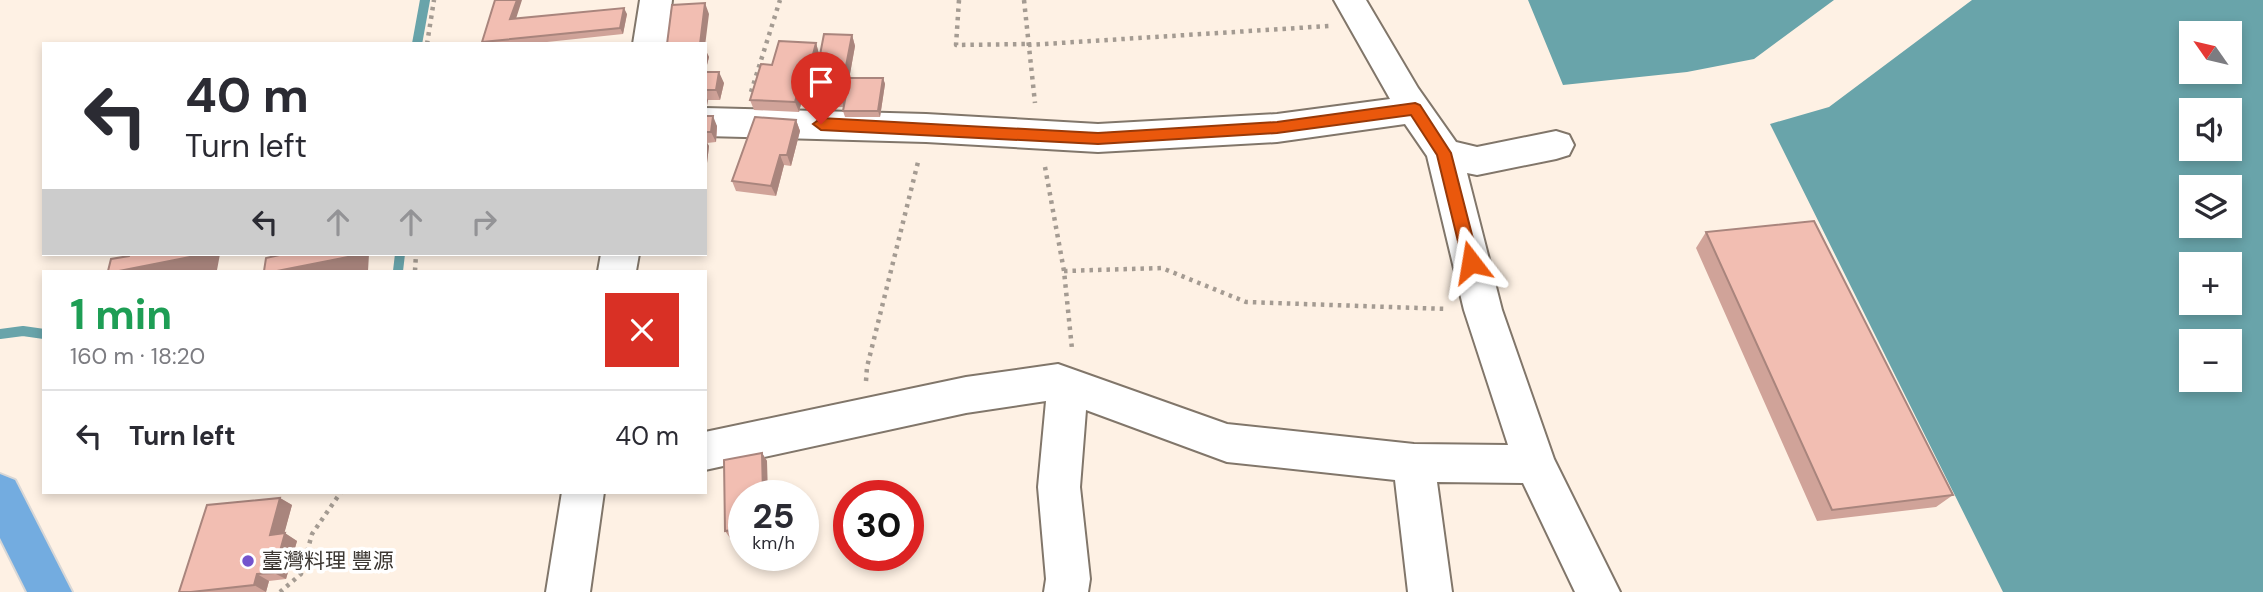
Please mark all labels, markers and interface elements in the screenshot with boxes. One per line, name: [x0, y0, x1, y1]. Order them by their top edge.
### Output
north arrow: [2179, 21, 2242, 84]
map controls: [2179, 21, 2242, 392]
pin: [791, 52, 851, 124]
text: 40 m: [185, 63, 309, 127]
icon: arrive: [802, 63, 840, 101]
icon: left: [70, 70, 161, 161]
button: sound: [2179, 98, 2242, 161]
text: Turn left: [185, 125, 307, 167]
button: layers: [2179, 175, 2242, 238]
icon: left: [246, 203, 284, 241]
icon: ahead: [319, 203, 357, 241]
icon: ahead: [392, 203, 430, 241]
icon: right: [465, 203, 503, 241]
position arrow: [1434, 225, 1508, 299]
button: +: [2179, 252, 2242, 315]
text: 1 min: [70, 287, 172, 342]
button: close: [605, 293, 679, 367]
button: −: [2179, 329, 2242, 392]
text: 160 m · 18:20: [70, 341, 205, 371]
icon: left: [70, 417, 108, 455]
text: Turn left: [129, 419, 236, 453]
text: 40 m: [615, 419, 679, 453]
speed limit sign: 30: [833, 480, 924, 571]
text: 25: [753, 493, 794, 539]
text: km/h: [752, 531, 795, 555]
place label: 臺灣料理 豐源: [262, 547, 394, 575]
marker: 臺灣料理 豐源: [240, 553, 256, 569]

